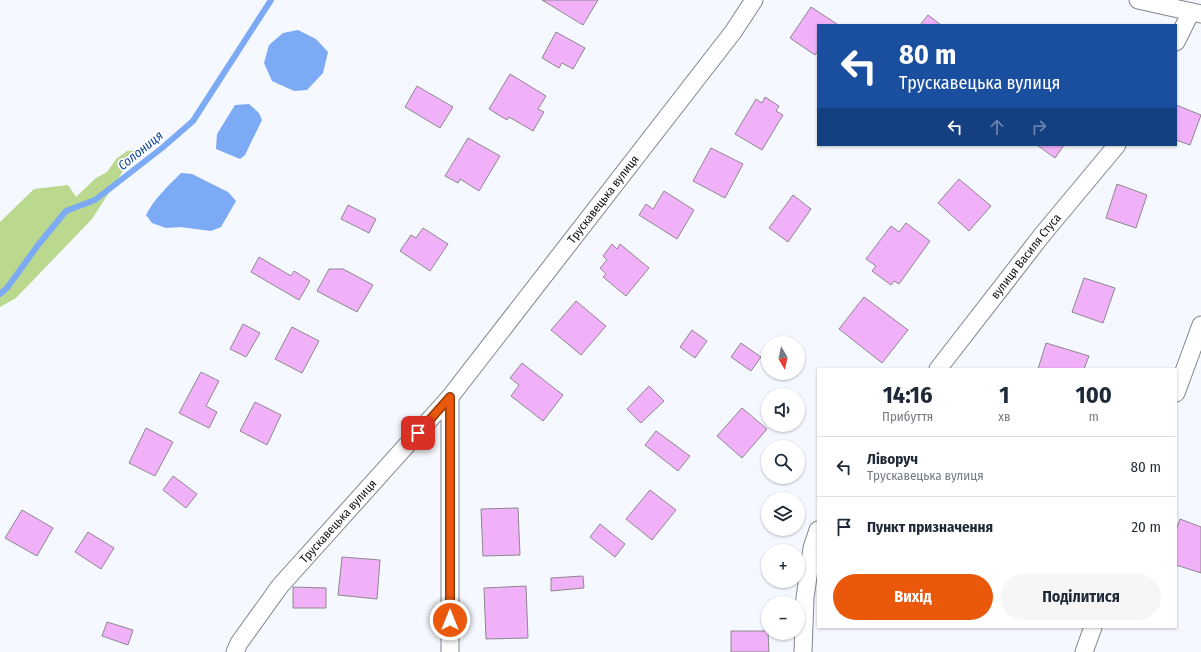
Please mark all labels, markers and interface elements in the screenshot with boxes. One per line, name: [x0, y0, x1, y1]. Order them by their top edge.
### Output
text: 80 m: [899, 38, 956, 71]
icon: left: [833, 40, 885, 92]
text: Трускавецька вулиця: [899, 72, 1060, 94]
icon: left: [944, 116, 966, 138]
icon: ahead: [986, 116, 1008, 138]
icon: right: [1028, 116, 1050, 138]
water label: Солониця: [115, 128, 166, 173]
street label: Трускавецька вулиця: [565, 153, 642, 246]
street label: вулиця Василя Стуса: [988, 211, 1064, 302]
north arrow: [761, 336, 805, 380]
map controls: [761, 336, 805, 640]
text: 14:16: [883, 381, 933, 409]
text: 1: [999, 381, 1009, 409]
text: 100: [1076, 381, 1112, 409]
button: sound: [761, 388, 805, 432]
text: Прибуття: [882, 409, 933, 424]
text: хв: [998, 409, 1010, 424]
text: m: [1089, 409, 1099, 424]
pin: [401, 416, 435, 450]
icon: arrive: [407, 422, 429, 444]
button: search: [761, 440, 805, 484]
text: Ліворуч: [867, 450, 918, 468]
icon: left: [833, 456, 855, 478]
text: 80 m: [1131, 458, 1161, 476]
text: Трускавецька вулиця: [867, 468, 984, 483]
street label: Трускавецька вулиця: [297, 477, 379, 566]
button: layers: [761, 492, 805, 536]
icon: arrive: [833, 516, 855, 538]
text: Пункт призначення: [867, 518, 993, 536]
text: 20 m: [1132, 518, 1161, 536]
button: +: [761, 544, 805, 588]
button: Вихід: [833, 574, 993, 620]
button: Поділитися: [1001, 574, 1161, 620]
button: −: [761, 596, 805, 640]
position arrow: [429, 599, 471, 641]

